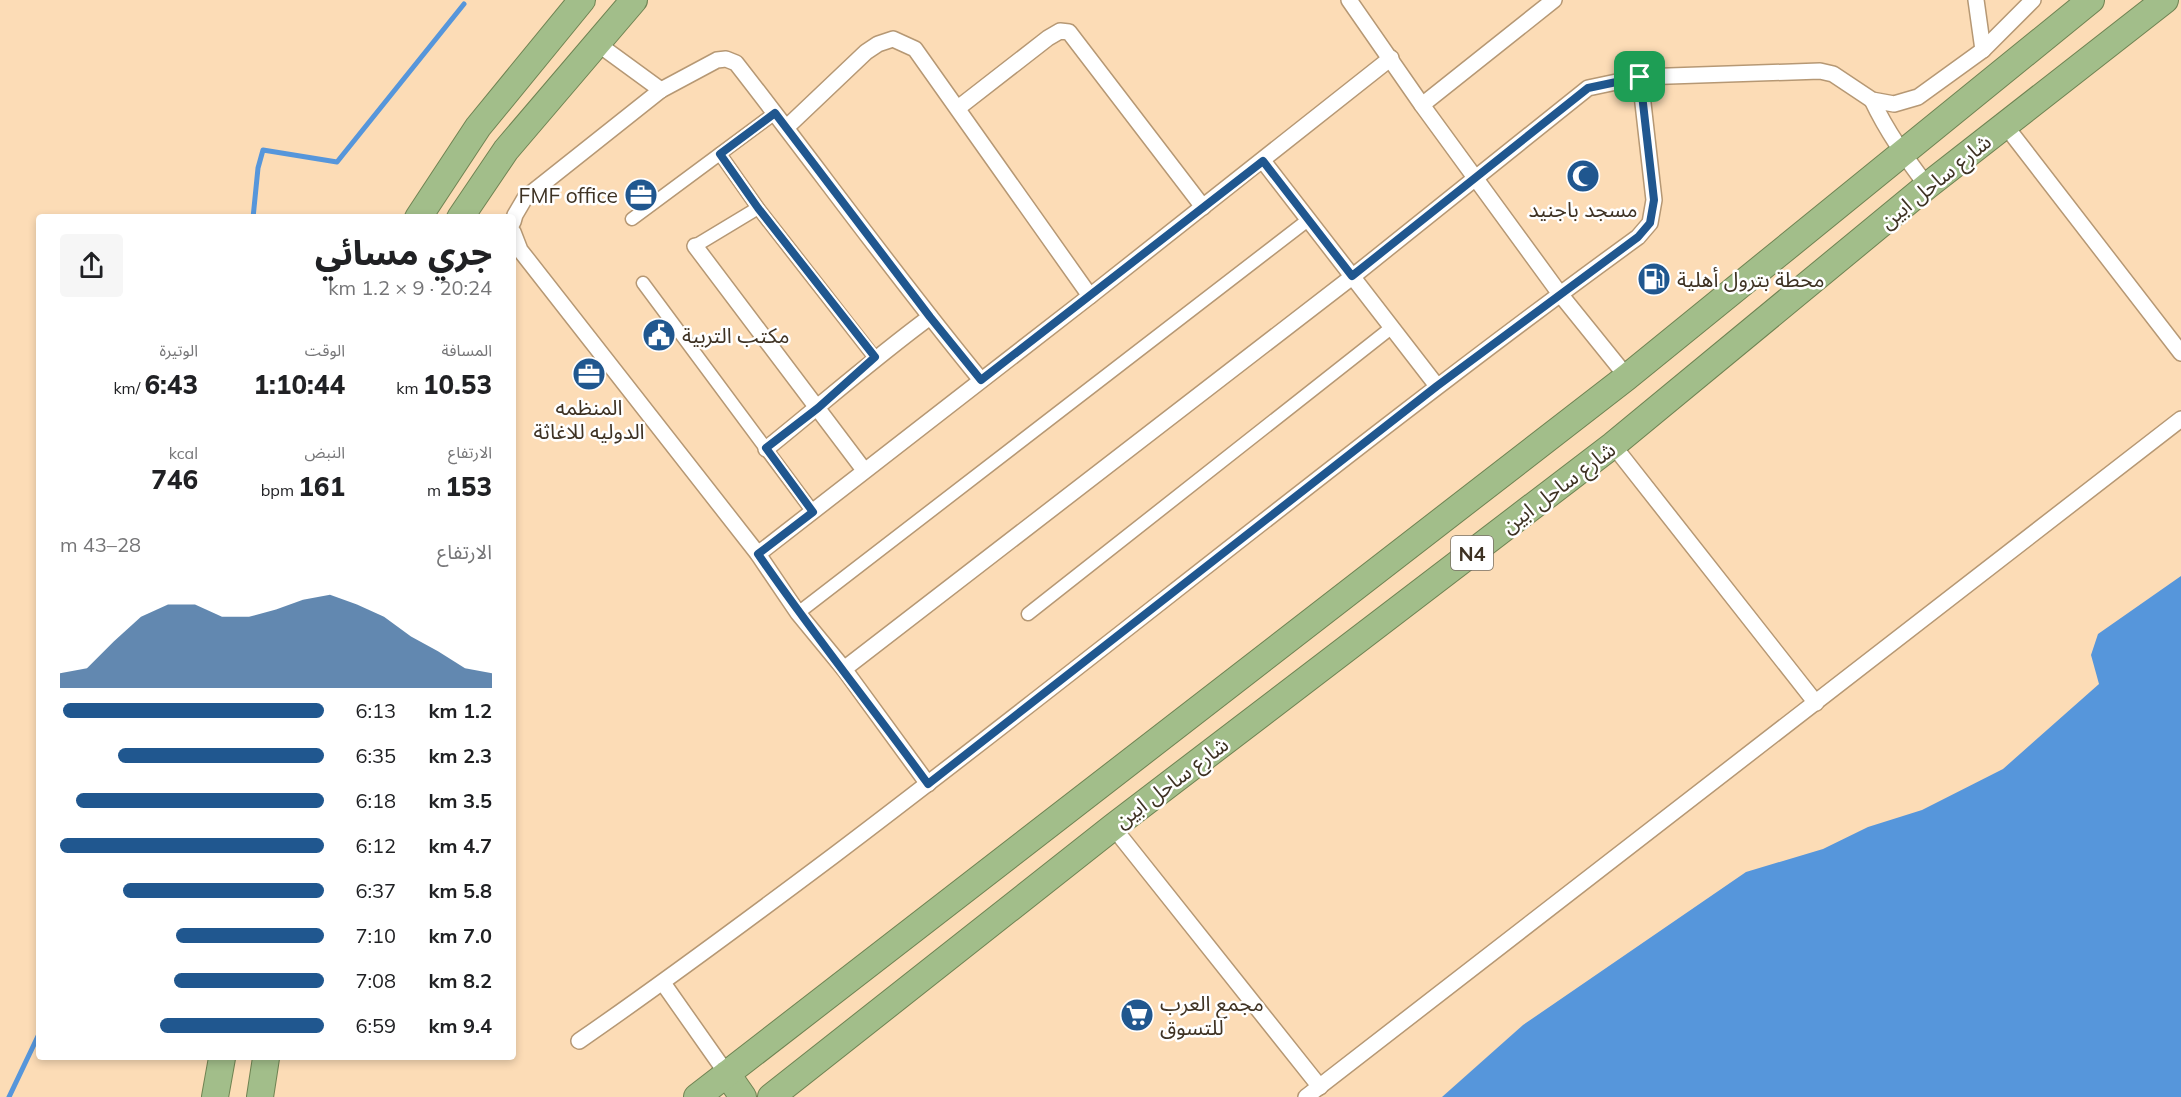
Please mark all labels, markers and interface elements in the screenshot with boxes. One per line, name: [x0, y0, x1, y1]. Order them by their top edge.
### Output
pin: [1614, 51, 1665, 102]
icon: arrive: [1623, 60, 1656, 93]
street label: شارع ساحل ابين: [1874, 128, 1998, 236]
mosque icon: مسجد باجنيد: [1565, 158, 1601, 194]
office icon: FMF office: [623, 177, 659, 213]
place label: FMF office: [519, 182, 618, 208]
place label: مسجد باجنيد: [1528, 196, 1638, 222]
text: جري مسائي: [315, 232, 492, 273]
button: share: [60, 234, 123, 297]
fuel station icon: محطة بترول أهلية: [1636, 261, 1672, 297]
place label: محطة بترول أهلية: [1677, 266, 1825, 292]
text: 20:24 · 9 × 1.2 km: [328, 275, 492, 300]
public building icon: مكتب التربية: [641, 317, 677, 353]
place label: مكتب التربية: [682, 322, 790, 348]
text: الوتيرة: [160, 340, 198, 360]
text: الوقت: [305, 340, 345, 360]
text: المسافة: [442, 340, 492, 360]
office icon: المنظمه الدوليه للاغاثة: [571, 356, 607, 392]
text: 6:43: [144, 368, 198, 401]
text: 1:10:44: [253, 368, 345, 401]
text: 10.53: [423, 368, 492, 401]
text: /km: [113, 378, 144, 398]
text: km: [396, 378, 423, 398]
place label: المنظمه الدوليه للاغاثة: [533, 394, 645, 444]
street label: شارع ساحل ابين: [1496, 436, 1622, 541]
text: النبض: [304, 442, 345, 462]
text: الارتفاع: [448, 442, 492, 462]
text: kcal: [169, 443, 198, 463]
text: 746: [151, 463, 198, 496]
text: 161: [298, 470, 345, 503]
text: 153: [445, 470, 492, 503]
text: bpm: [261, 480, 298, 500]
text: m: [427, 480, 445, 500]
text: 28–43 m: [60, 532, 141, 557]
road number: N4: [1451, 536, 1493, 570]
text: الارتفاع: [437, 539, 492, 564]
text: 6:13: [355, 698, 396, 723]
text: 1.2 km: [429, 698, 492, 723]
street label: شارع ساحل ابين: [1109, 731, 1235, 836]
text: 6:35: [355, 743, 396, 768]
text: 2.3 km: [429, 743, 492, 768]
text: 6:18: [355, 788, 396, 813]
text: 3.5 km: [429, 788, 492, 813]
text: 6:12: [355, 833, 396, 858]
text: 4.7 km: [429, 833, 492, 858]
text: 6:37: [355, 878, 396, 903]
text: 5.8 km: [429, 878, 492, 903]
text: 7:10: [355, 923, 396, 948]
text: 7.0 km: [429, 923, 492, 948]
text: 7:08: [355, 968, 396, 993]
text: 8.2 km: [429, 968, 492, 993]
place label: مجمع العرب للتسوق: [1160, 990, 1264, 1040]
supermarket icon: مجمع العرب للتسوق: [1119, 997, 1155, 1033]
text: 6:59: [355, 1013, 396, 1038]
text: 9.4 km: [429, 1013, 492, 1038]

